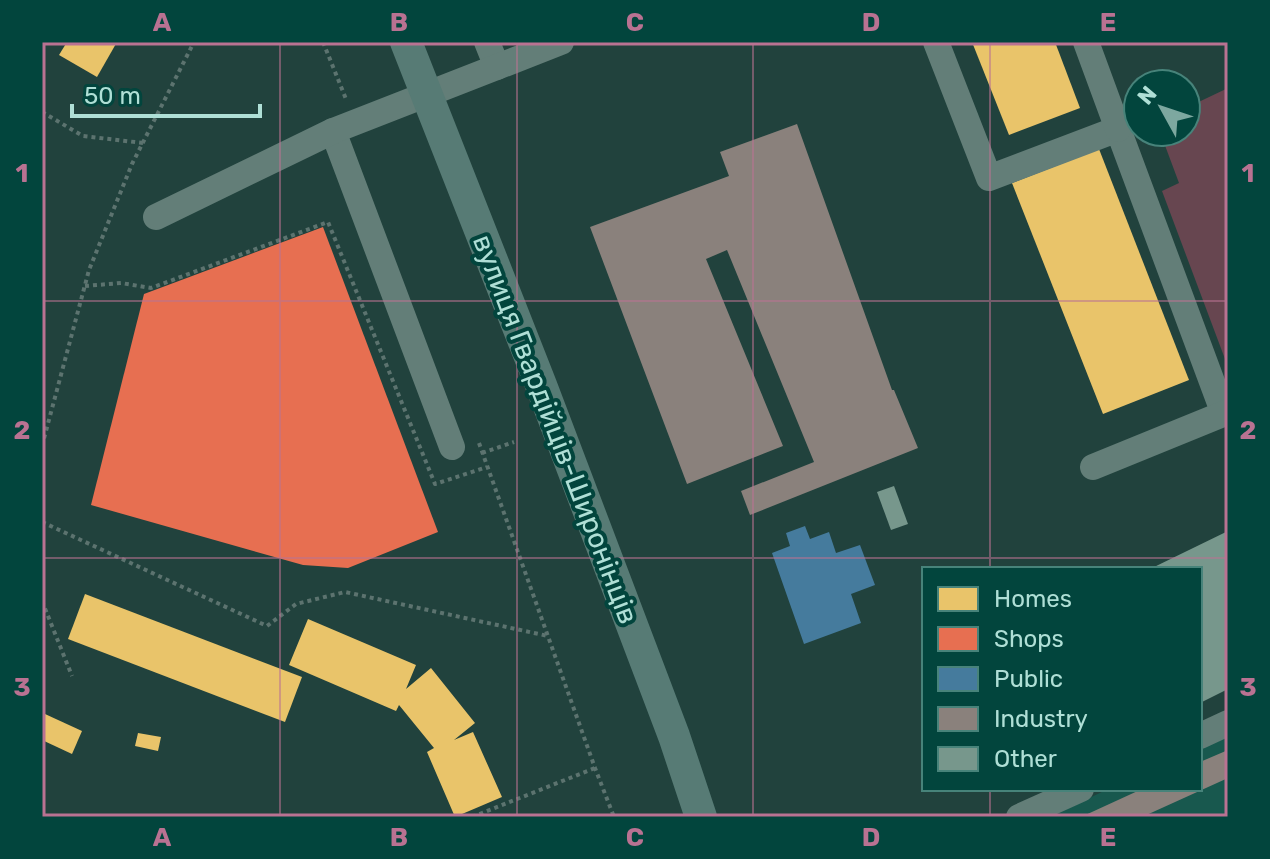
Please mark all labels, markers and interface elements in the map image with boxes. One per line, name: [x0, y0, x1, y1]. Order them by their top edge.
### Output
text: A: [153, 7, 172, 38]
text: B: [390, 7, 408, 38]
text: C: [626, 7, 644, 38]
text: D: [862, 7, 880, 38]
text: E: [1100, 7, 1116, 38]
scale bar: [72, 68, 260, 118]
north arrow: [1122, 68, 1202, 148]
text: N: [1132, 81, 1162, 110]
text: 50 m: [84, 82, 141, 110]
text: 1: [16, 158, 28, 189]
text: 1: [1242, 158, 1254, 189]
street label: вулиця Гвардійців-Широнінців: [466, 230, 645, 628]
text: 2: [14, 415, 30, 446]
text: 2: [1240, 415, 1256, 446]
legend: [922, 567, 1202, 791]
text: Homes: [994, 585, 1072, 613]
text: Shops: [994, 625, 1064, 653]
text: Public: [994, 665, 1063, 693]
text: 3: [13, 672, 31, 703]
text: 3: [1239, 672, 1257, 703]
text: Industry: [994, 705, 1088, 733]
text: Other: [994, 745, 1057, 773]
text: A: [153, 822, 172, 853]
text: B: [390, 822, 408, 853]
text: C: [626, 822, 644, 853]
text: D: [862, 822, 880, 853]
text: E: [1100, 822, 1116, 853]

